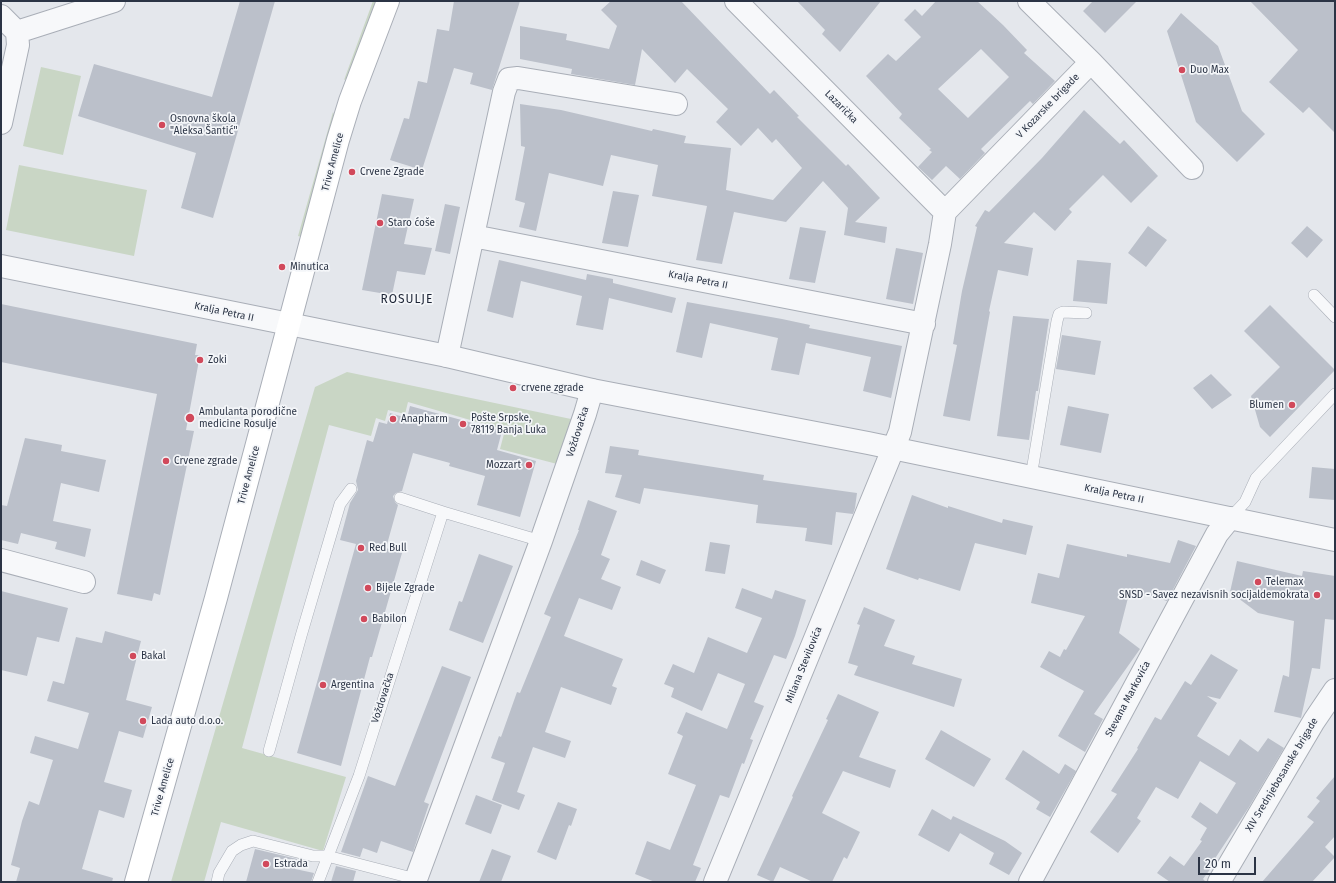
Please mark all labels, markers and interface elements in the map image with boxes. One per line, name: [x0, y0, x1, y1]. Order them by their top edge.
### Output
place label: Duo Max: [1190, 64, 1229, 76]
marker: Duo Max: [1177, 65, 1187, 75]
street label: V Kozarske brigade: [1014, 71, 1082, 141]
street label: Lazarička: [822, 88, 860, 126]
place label: Osnovna škola "Aleksa Šantić": [170, 113, 237, 136]
marker: Osnovna škola "Aleksa Šantić": [157, 120, 167, 130]
street label: Trive Amelice: [319, 131, 347, 193]
place label: Crvene Zgrade: [360, 166, 424, 178]
marker: Crvene Zgrade: [347, 167, 357, 177]
place label: Staro ćoše: [388, 217, 435, 229]
marker: Staro ćoše: [375, 218, 385, 228]
place label: Minutica: [290, 261, 329, 273]
marker: Minutica: [277, 262, 287, 272]
street label: Kralja Petra II: [667, 268, 729, 292]
district label: ROSULJE: [381, 293, 433, 307]
street label: Kralja Petra II: [193, 300, 255, 324]
place label: Zoki: [208, 354, 227, 366]
marker: Zoki: [195, 355, 205, 365]
place label: crvene zgrade: [521, 382, 584, 394]
marker: crvene zgrade: [508, 383, 518, 393]
place label: Blumen: [1249, 399, 1284, 411]
marker: Blumen: [1287, 400, 1297, 410]
street label: Voždovačka: [564, 405, 592, 459]
place label: Ambulanta porodične medicine Rosulje: [199, 406, 297, 430]
marker: Ambulanta porodične medicine Rosulje: [184, 412, 196, 424]
place label: Pošte Srpske, 78119 Banja Luka: [471, 412, 546, 436]
place label: Anapharm: [401, 413, 448, 425]
marker: Anapharm: [388, 414, 398, 424]
marker: Pošte Srpske, 78119 Banja Luka: [458, 419, 468, 429]
street label: Trive Amelice: [235, 444, 263, 506]
place label: Crvene zgrade: [174, 455, 237, 467]
marker: Crvene zgrade: [161, 456, 171, 466]
place label: Mozzart: [486, 459, 521, 471]
marker: Mozzart: [524, 460, 534, 470]
street label: Kralja Petra II: [1083, 482, 1145, 506]
place label: Red Bull: [369, 542, 407, 554]
marker: Red Bull: [356, 543, 366, 553]
place label: Telemax: [1266, 576, 1303, 588]
marker: Telemax: [1253, 577, 1263, 587]
place label: Bijele Zgrade: [376, 582, 435, 594]
marker: Bijele Zgrade: [363, 583, 373, 593]
place label: SNSD - Savez nezavisnih socijaldemokrata: [1119, 589, 1309, 601]
marker: SNSD - Savez nezavisnih socijaldemokrata: [1312, 590, 1322, 600]
place label: Babilon: [372, 613, 407, 625]
marker: Babilon: [359, 614, 369, 624]
street label: Milana Stevilovića: [783, 625, 825, 705]
place label: Bakal: [141, 650, 166, 662]
marker: Bakal: [128, 651, 138, 661]
street label: Stevana Markovića: [1103, 659, 1153, 739]
street label: Voždovačka: [369, 671, 397, 725]
place label: Argentina: [331, 679, 375, 691]
marker: Argentina: [318, 680, 328, 690]
place label: Lada auto d.o.o.: [151, 715, 223, 727]
marker: Lada auto d.o.o.: [138, 716, 148, 726]
street label: XIV Srednjebosanske brigade: [1243, 716, 1321, 834]
street label: Trive Amelice: [149, 756, 177, 818]
scale bar: [1200, 849, 1258, 875]
text: 20 m: [1205, 857, 1231, 871]
place label: Estrada: [274, 858, 308, 870]
marker: Estrada: [261, 859, 271, 869]

